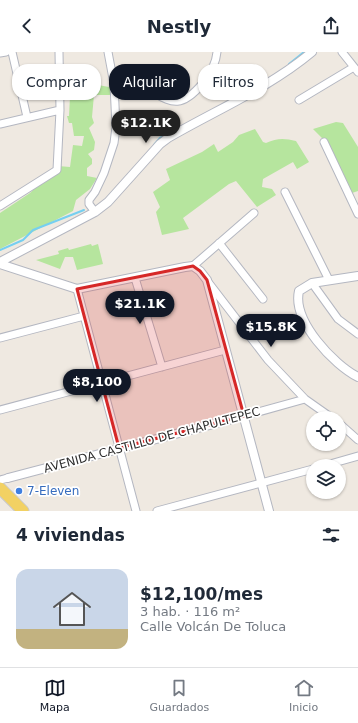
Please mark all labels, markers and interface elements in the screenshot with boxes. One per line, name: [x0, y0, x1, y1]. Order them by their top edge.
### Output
icon: back: [16, 15, 38, 37]
icon: share: [320, 15, 342, 37]
text: Nestly: [147, 16, 211, 37]
chip: Comprar: [12, 64, 101, 100]
chip: Alquilar: [109, 64, 190, 100]
chip: Filtros: [198, 64, 268, 100]
pin: $12.1K: [113, 110, 179, 144]
text: $12.1K: [120, 115, 172, 130]
pin: $21.1K: [107, 291, 173, 325]
text: $21.1K: [114, 296, 166, 311]
pin: $15.8K: [238, 314, 304, 348]
text: $15.8K: [245, 319, 297, 334]
pin: $8,100: [64, 369, 130, 403]
text: $8,100: [72, 374, 122, 389]
street label: AVENIDA CASTILLO DE CHAPULTEPEC: [42, 404, 262, 476]
map controls: [306, 411, 346, 499]
button: locate: [306, 411, 346, 451]
button: layers: [306, 459, 346, 499]
place label: 7-Eleven: [27, 484, 79, 498]
marker: 7-Eleven: [14, 486, 24, 496]
icon: filters: [320, 524, 342, 546]
text: 4 viviendas: [16, 525, 125, 545]
text: $12,100/mes: [140, 584, 263, 604]
icon: home: [48, 585, 96, 633]
text: 3 hab. · 116 m²: [140, 604, 240, 619]
text: Calle Volcán De Toluca: [140, 619, 286, 634]
tab: Mapa: [40, 677, 70, 714]
tab: Guardados: [150, 677, 209, 714]
tab: Inicio: [289, 677, 318, 714]

